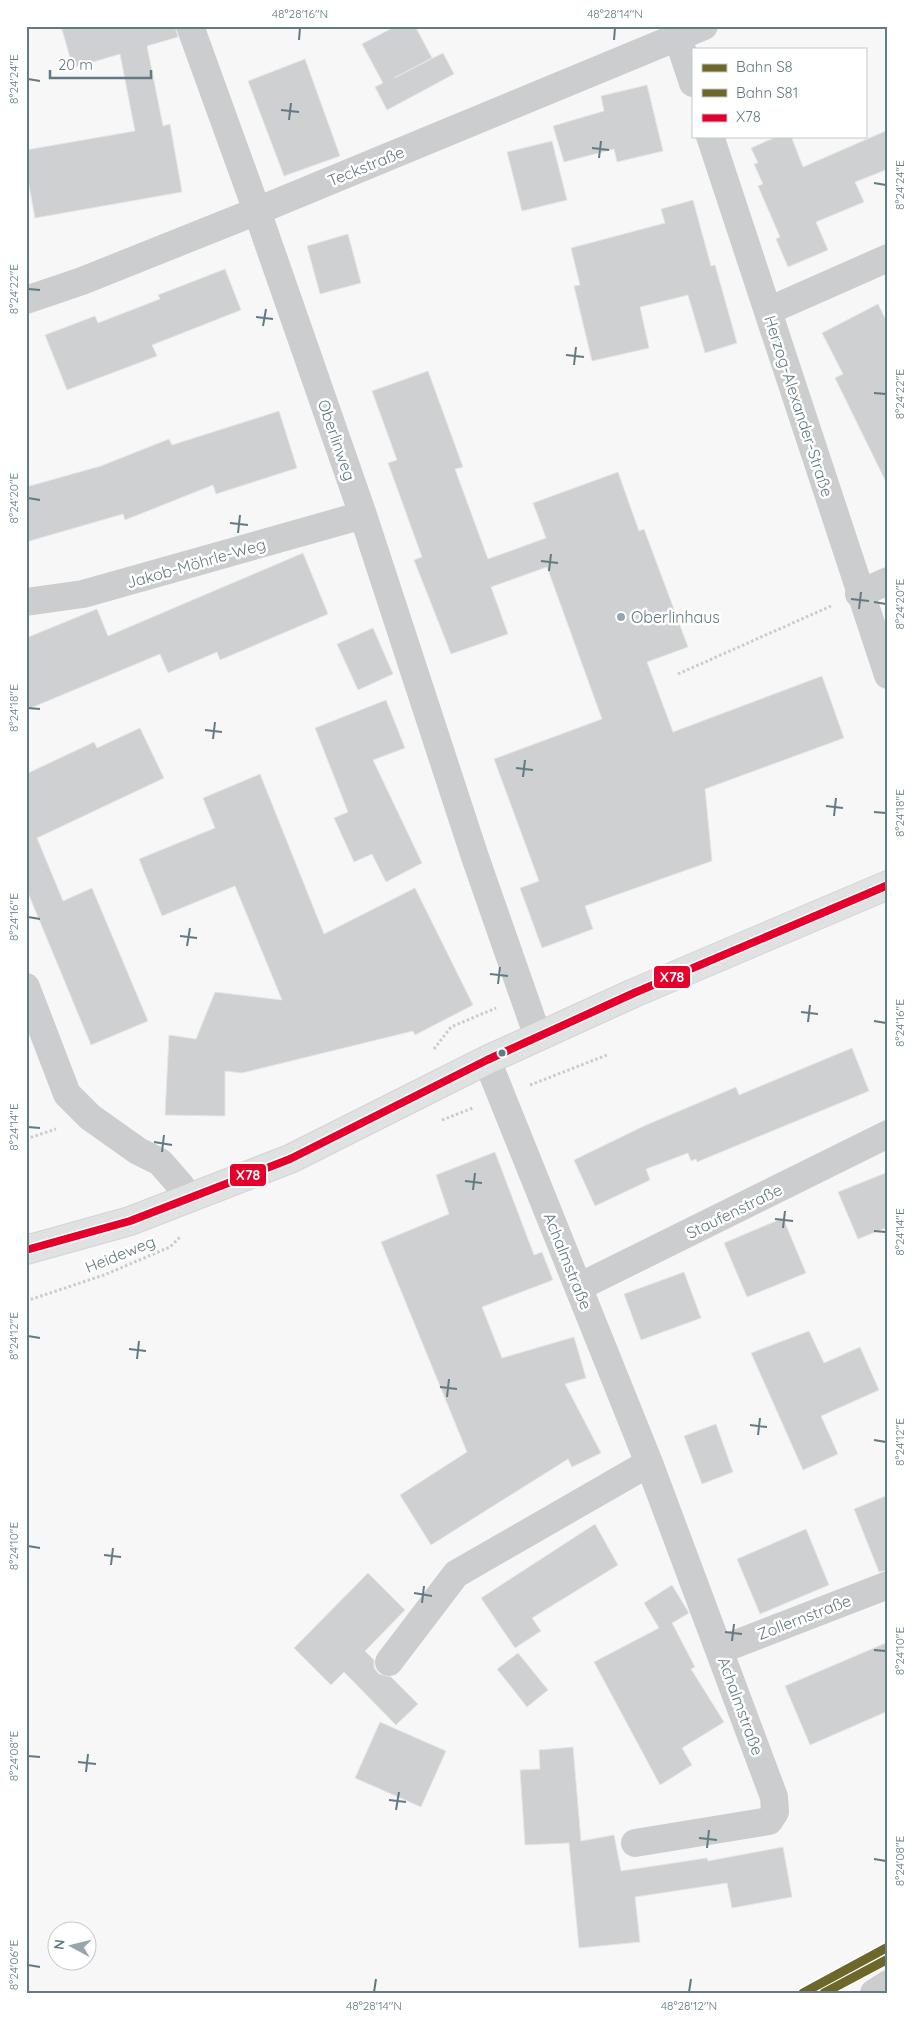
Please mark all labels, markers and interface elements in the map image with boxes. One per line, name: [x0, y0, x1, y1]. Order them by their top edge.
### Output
text: 48°28'16"N: [272, 6, 328, 21]
text: 48°28'14"N: [587, 6, 643, 21]
scale bar: [50, 48, 151, 80]
legend: [692, 48, 866, 138]
text: 8°24'24"E: [6, 54, 21, 104]
text: 20 m: [58, 55, 93, 74]
text: Bahn S8: [736, 57, 793, 76]
text: Bahn S81: [736, 83, 798, 102]
text: X78: [736, 107, 761, 126]
street label: Teckstraße: [325, 142, 407, 190]
text: 8°24'24"E: [892, 160, 907, 210]
text: 8°24'22"E: [6, 264, 21, 314]
street label: Herzog-Alexander-Straße: [760, 313, 838, 499]
text: 8°24'22"E: [892, 369, 907, 419]
street label: Oberlinweg: [314, 397, 360, 483]
text: 8°24'20"E: [6, 472, 21, 523]
street label: Jakob-Möhrle-Weg: [124, 534, 268, 592]
text: 8°24'20"E: [892, 578, 907, 629]
place label: Oberlinhaus: [631, 607, 720, 627]
marker: Oberlinhaus: [615, 611, 627, 623]
text: 8°24'18"E: [6, 684, 21, 732]
text: 8°24'18"E: [892, 789, 907, 837]
text: 8°24'16"E: [6, 893, 21, 941]
line badge: X78: [653, 965, 691, 989]
text: X78: [660, 968, 685, 986]
text: 8°24'16"E: [892, 999, 907, 1047]
unlabelled marker: [497, 1048, 507, 1058]
text: 8°24'14"E: [6, 1103, 21, 1151]
line badge: X78: [229, 1163, 267, 1187]
text: X78: [236, 1166, 261, 1184]
street label: Staufenstraße: [683, 1179, 785, 1243]
text: 8°24'14"E: [892, 1208, 907, 1256]
street label: Achalmstraße: [539, 1209, 597, 1313]
street label: Heideweg: [82, 1231, 158, 1277]
text: 8°24'12"E: [6, 1312, 21, 1360]
text: 8°24'12"E: [892, 1418, 907, 1466]
text: 8°24'10"E: [6, 1522, 21, 1570]
street label: Zollernstraße: [754, 1590, 854, 1644]
text: 8°24'10"E: [892, 1627, 907, 1675]
street label: Achalmstraße: [714, 1654, 768, 1758]
text: 8°24'08"E: [6, 1731, 21, 1781]
text: 8°24'08"E: [892, 1836, 907, 1886]
north arrow: [48, 1922, 98, 1972]
text: N: [50, 1938, 69, 1951]
text: 8°24'06"E: [6, 1940, 21, 1990]
text: 48°28'14"N: [346, 1998, 402, 2013]
text: 48°28'12"N: [661, 1998, 717, 2013]

